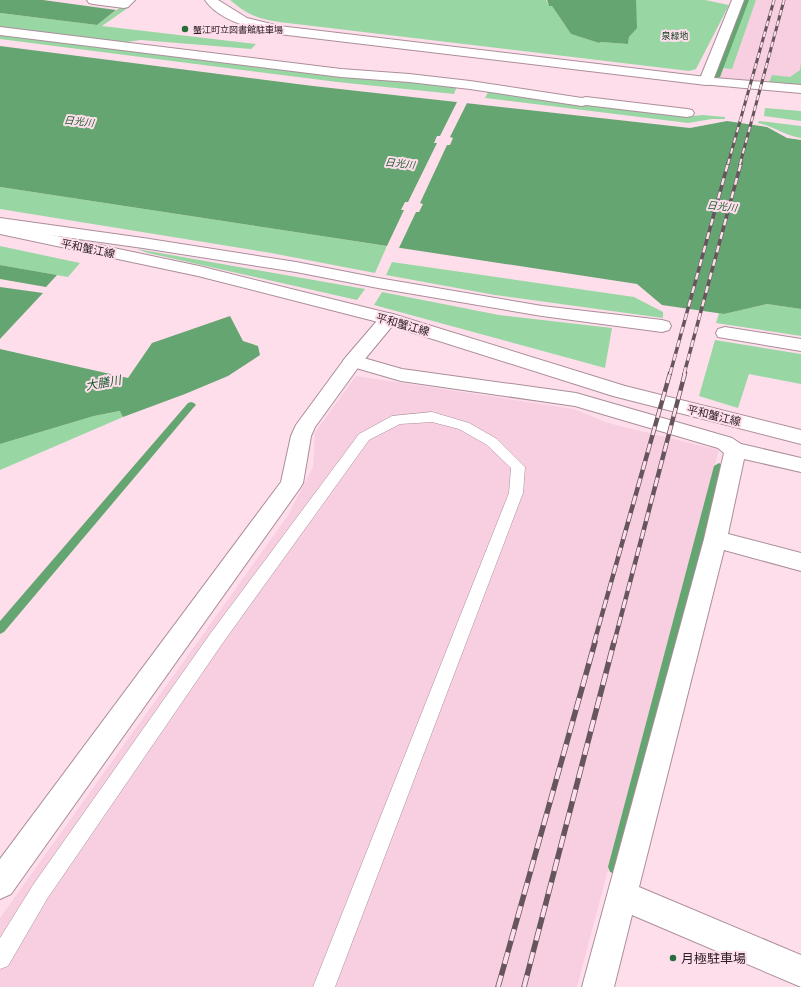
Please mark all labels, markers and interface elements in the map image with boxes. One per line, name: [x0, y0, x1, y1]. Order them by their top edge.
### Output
marker: 蟹江町立図書館駐車場: [180, 24, 190, 34]
place label: 蟹江町立図書館駐車場: [193, 24, 283, 35]
park label: 泉緑地: [661, 30, 689, 41]
water label: 日光川: [63, 113, 96, 129]
water label: 日光川: [384, 155, 417, 171]
water label: 日光川: [706, 198, 739, 214]
street label: 平和蟹江線: [60, 236, 116, 260]
street label: 平和蟹江線: [375, 310, 431, 338]
water label: 大膳川: [84, 372, 124, 392]
street label: 平和蟹江線: [686, 402, 742, 428]
place label: 月極駐車場: [681, 950, 746, 966]
marker: 月極駐車場: [668, 953, 678, 963]

